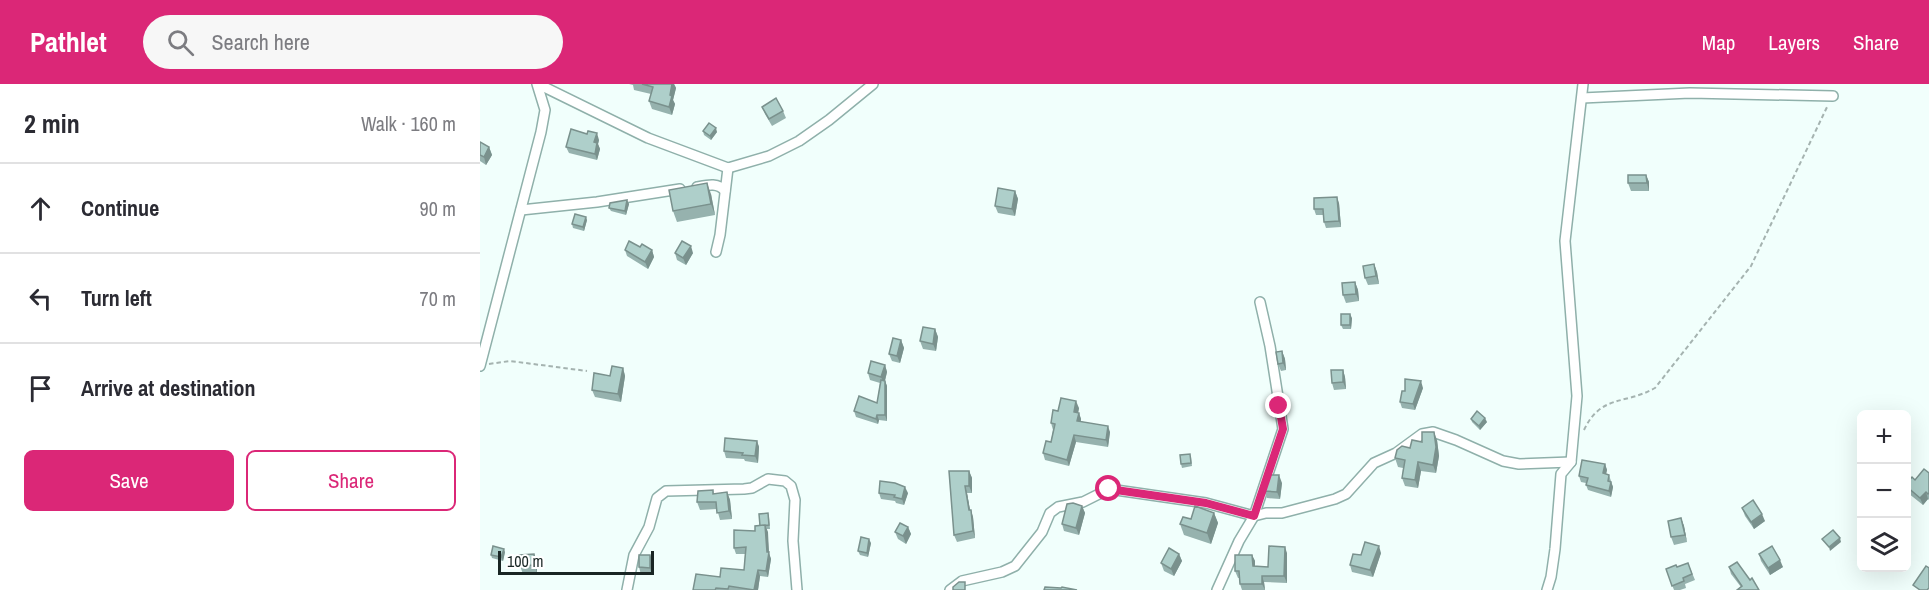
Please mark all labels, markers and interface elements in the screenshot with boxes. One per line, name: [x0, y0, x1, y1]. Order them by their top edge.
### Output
search box: [143, 15, 563, 69]
text: Pathlet: [30, 23, 107, 61]
icon: search: [164, 26, 197, 59]
text: Search here: [212, 27, 310, 57]
text: Map: [1702, 28, 1735, 57]
text: Layers: [1768, 28, 1820, 57]
text: Share: [1853, 28, 1899, 57]
text: 2 min: [24, 106, 80, 141]
text: Walk · 160 m: [361, 110, 456, 137]
icon: ahead: [24, 192, 57, 225]
text: Continue: [81, 193, 159, 223]
text: 90 m: [420, 195, 456, 222]
icon: left: [24, 282, 57, 315]
text: Turn left: [81, 283, 152, 313]
text: 70 m: [420, 285, 456, 312]
icon: arrive: [24, 372, 57, 405]
text: Arrive at destination: [81, 373, 255, 403]
route end: [1265, 392, 1291, 418]
map controls: [1857, 410, 1911, 572]
button: +: [1857, 410, 1911, 464]
button: Save: [24, 450, 234, 511]
button: Share: [246, 450, 456, 511]
button: −: [1857, 464, 1911, 518]
route start: [1095, 475, 1121, 501]
button: layers: [1857, 518, 1911, 572]
scale bar: [498, 548, 654, 576]
text: 100 m: [507, 550, 543, 572]

